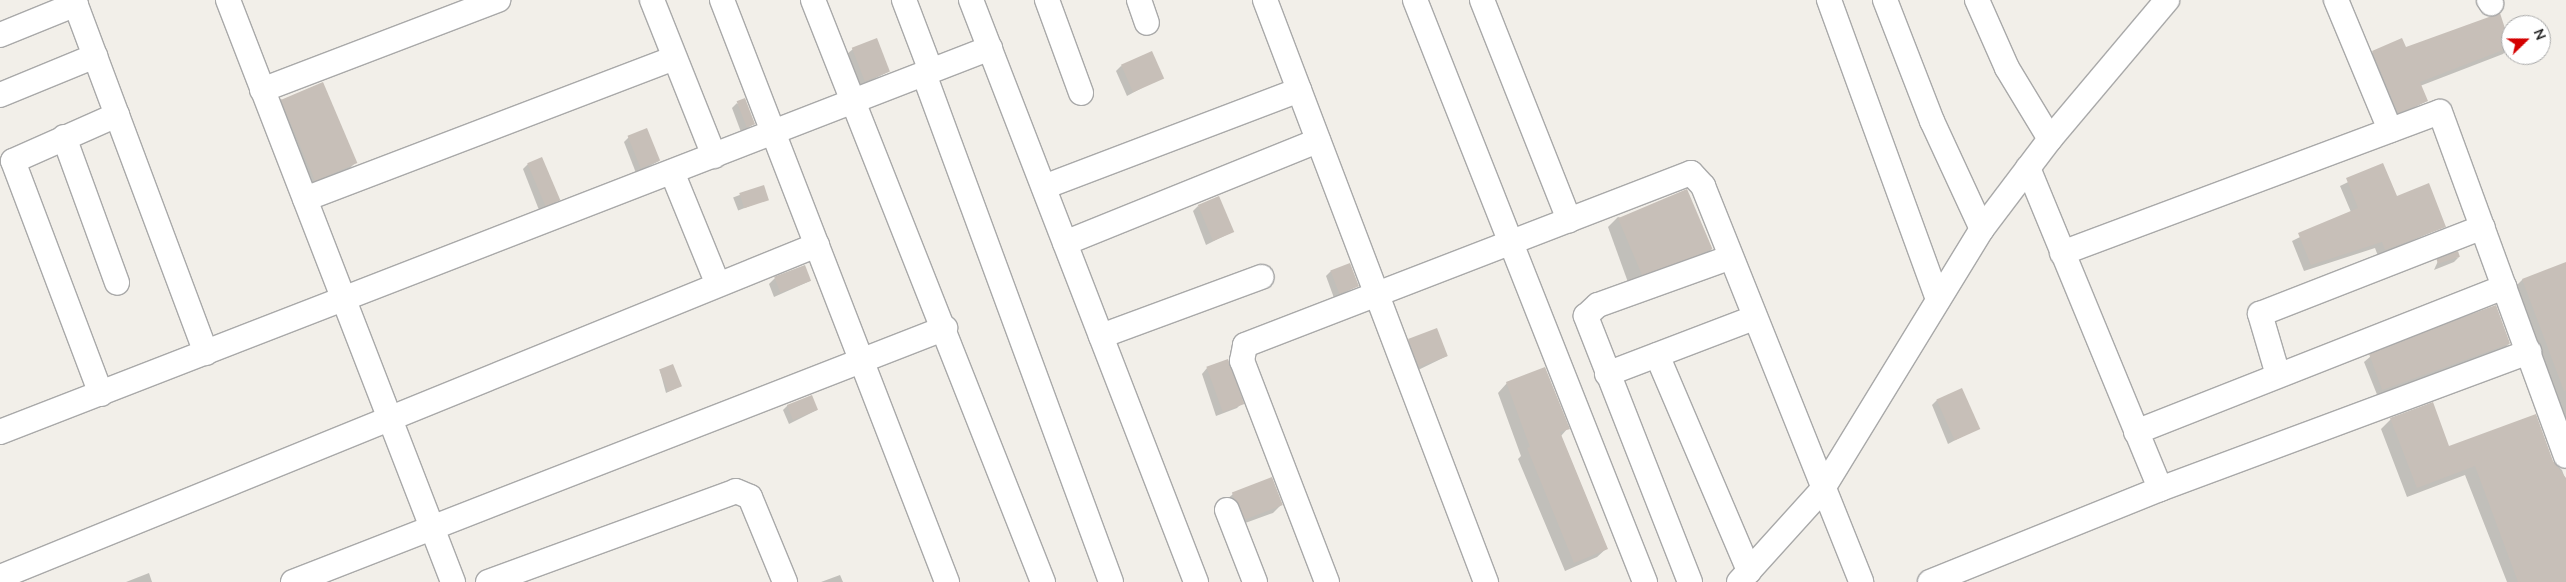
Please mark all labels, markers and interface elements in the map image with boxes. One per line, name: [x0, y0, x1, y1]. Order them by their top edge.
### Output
north arrow: [2501, 15, 2551, 65]
text: N: [2529, 26, 2550, 43]

